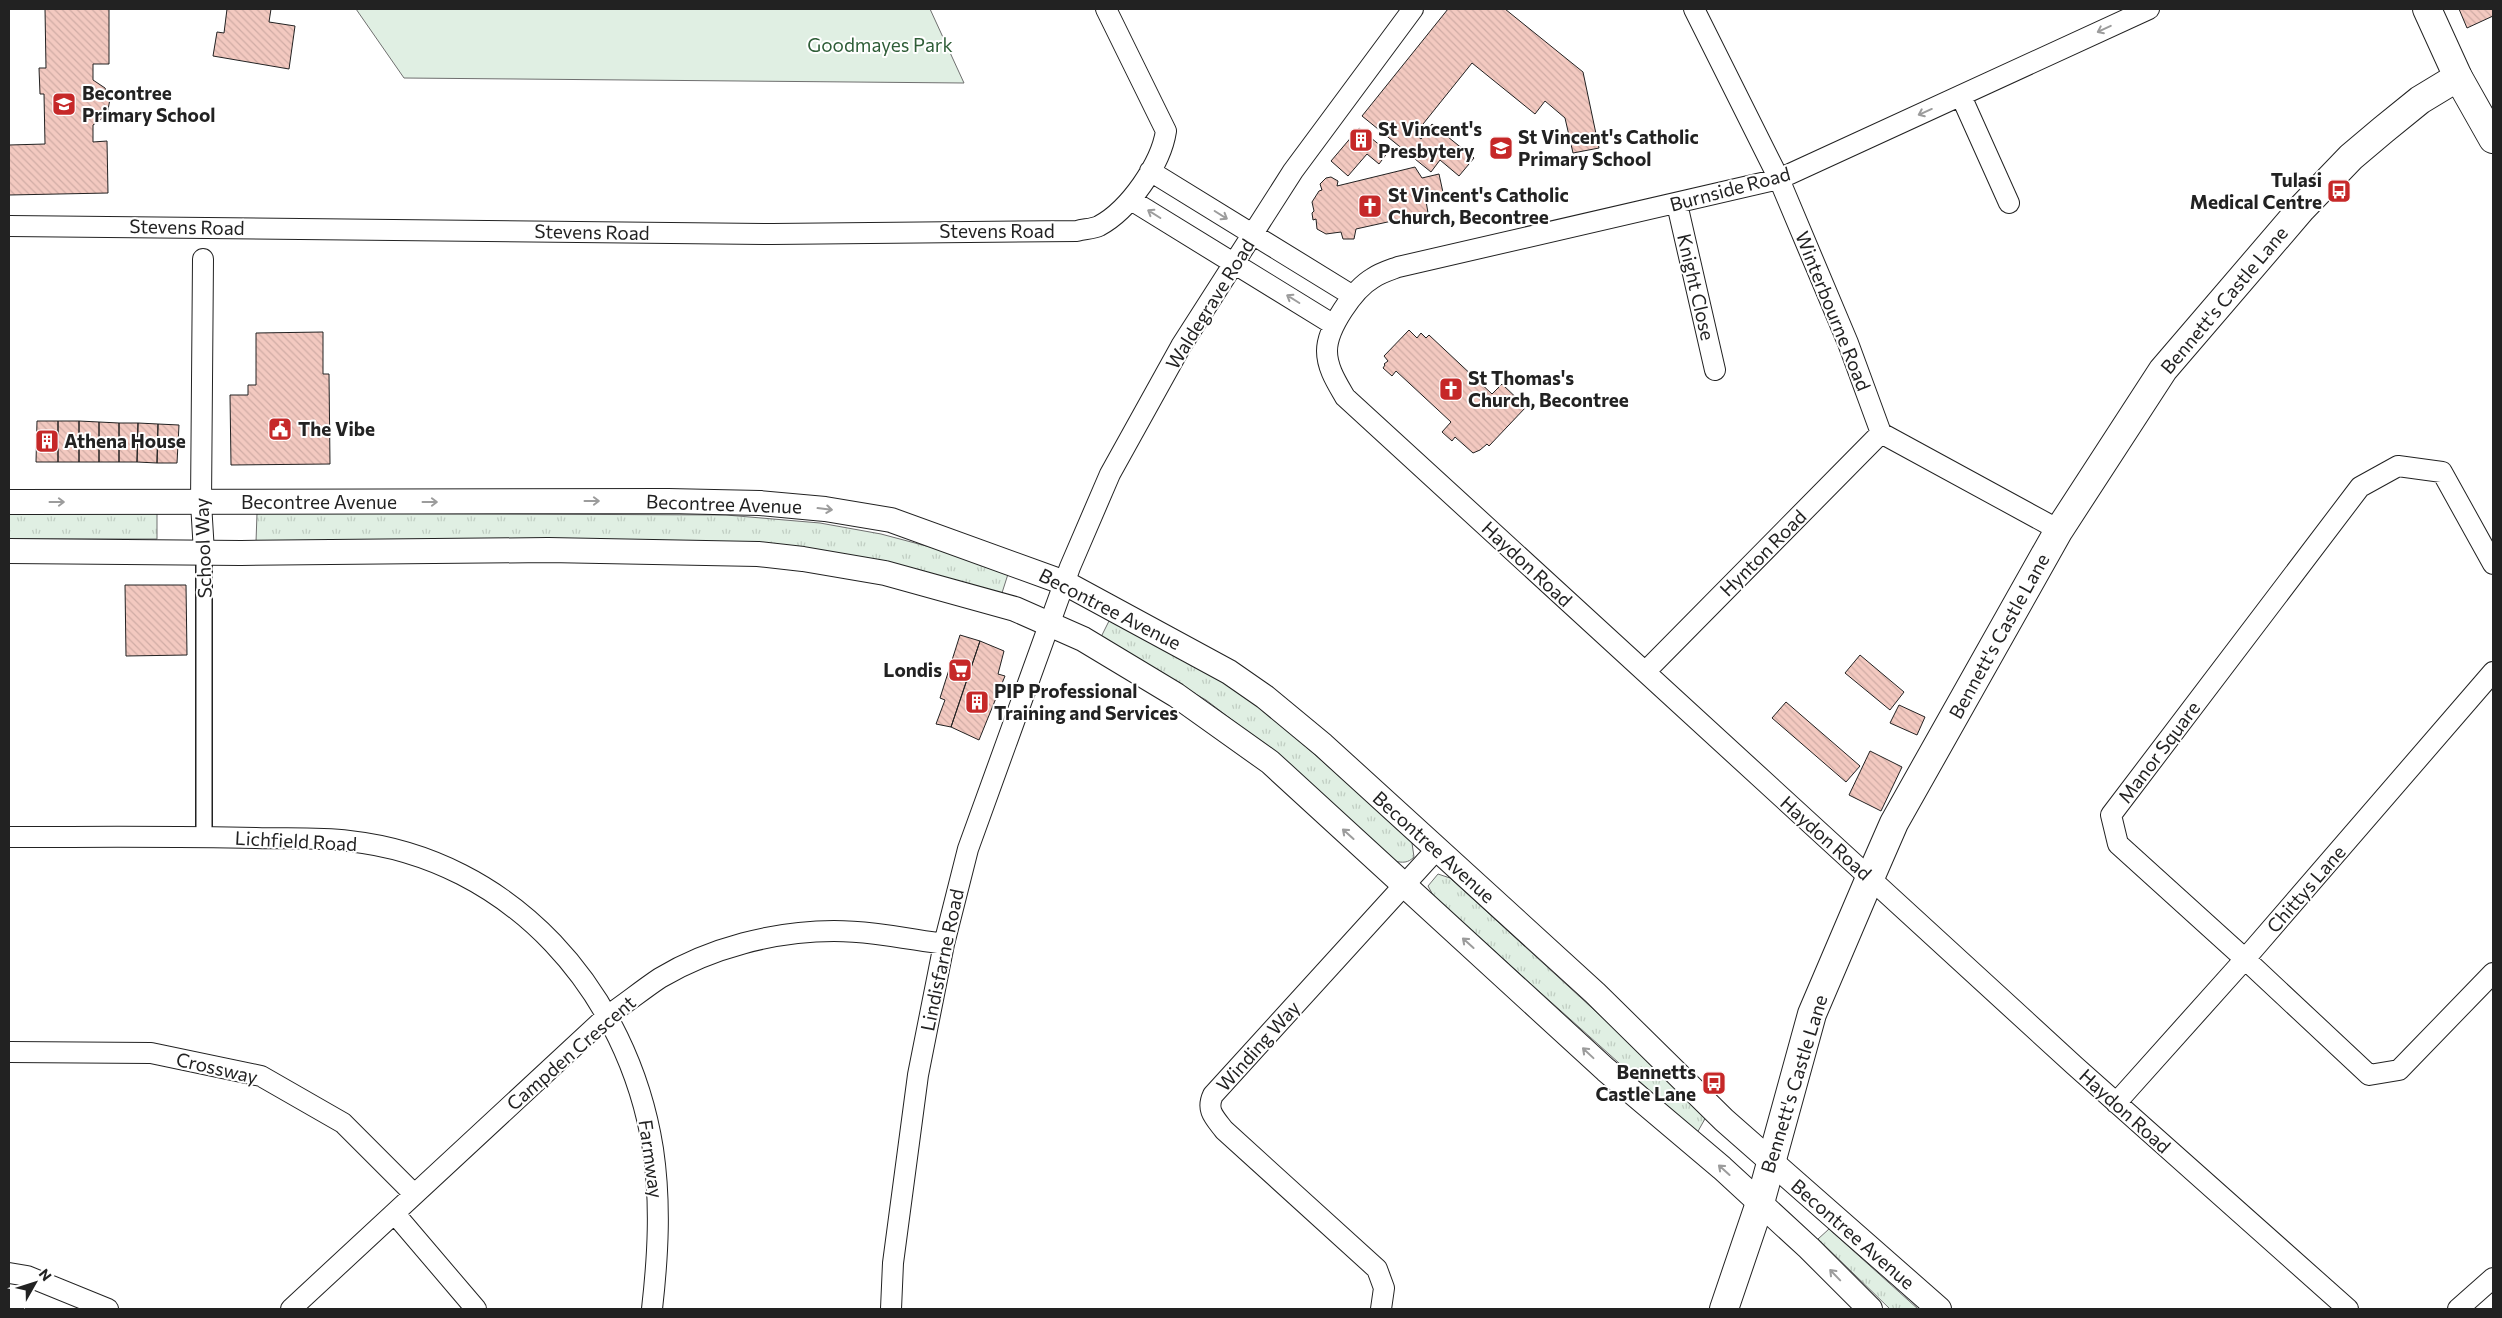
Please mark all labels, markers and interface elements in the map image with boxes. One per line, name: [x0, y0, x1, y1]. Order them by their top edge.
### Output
one-way arrow: [2097, 25, 2112, 35]
park label: Goodmayes Park: [807, 33, 953, 56]
place label: Becontree Primary School: [82, 81, 215, 126]
school or university icon: Becontree Primary School: [51, 91, 77, 117]
one-way arrow: [1918, 108, 1933, 118]
place label: St Vincent's Presbytery: [1378, 117, 1482, 162]
place label: St Vincent's Catholic Primary School: [1518, 125, 1699, 170]
building icon: St Vincent's Presbytery: [1348, 127, 1374, 153]
school or university icon: St Vincent's Catholic Primary School: [1488, 135, 1514, 161]
street label: Burnside Road: [1667, 161, 1793, 216]
place label: Tulasi Medical Centre: [2190, 168, 2322, 213]
bus stop icon: Tulasi Medical Centre: [2326, 178, 2352, 204]
place label: St Vincent's Catholic Church, Becontree: [1388, 183, 1569, 228]
church icon: St Vincent's Catholic Church, Becontree: [1357, 193, 1383, 219]
one-way arrow: [1148, 209, 1162, 219]
one-way arrow: [1214, 210, 1228, 220]
street label: Stevens Road: [129, 214, 245, 239]
street label: Stevens Road: [534, 219, 650, 244]
street label: Stevens Road: [939, 219, 1055, 242]
street label: Bennett's Castle Lane: [2155, 221, 2292, 378]
street label: Winterbourne Road: [1791, 228, 1876, 394]
street label: Knight Close: [1673, 231, 1720, 342]
street label: Waldegrave Road: [1160, 234, 1259, 373]
one-way arrow: [1286, 294, 1300, 304]
place label: St Thomas's Church, Becontree: [1468, 366, 1629, 411]
church icon: St Thomas's Church, Becontree: [1438, 376, 1464, 402]
public building icon: The Vibe: [267, 416, 293, 442]
place label: The Vibe: [298, 417, 375, 440]
building icon: Athena House: [34, 428, 60, 454]
place label: Athena House: [64, 429, 186, 452]
street label: Becontree Avenue: [646, 489, 802, 518]
street label: Becontree Avenue: [241, 490, 397, 513]
one-way arrow: [584, 496, 600, 506]
one-way arrow: [49, 497, 65, 507]
street label: School Way: [189, 497, 216, 599]
one-way arrow: [422, 497, 438, 507]
one-way arrow: [816, 504, 832, 514]
street label: Hynton Road: [1715, 505, 1811, 601]
street label: Haydon Road: [1478, 516, 1577, 611]
street label: Bennett's Castle Lane: [1944, 549, 2054, 722]
street label: Becontree Avenue: [1036, 563, 1185, 654]
supermarket icon: Londis: [947, 657, 973, 683]
place label: Londis: [883, 658, 942, 681]
place label: PIP Professional Training and Services: [994, 679, 1178, 724]
building icon: PIP Professional Training and Services: [964, 689, 990, 715]
street label: Manor Square: [2113, 696, 2204, 807]
street label: Becontree Avenue: [1369, 786, 1500, 907]
street label: Haydon Road: [1776, 791, 1877, 885]
street label: Lichfield Road: [234, 826, 358, 855]
one-way arrow: [1341, 828, 1354, 839]
street label: Chittys Lane: [2261, 840, 2350, 937]
street label: Lindisfarne Road: [915, 887, 968, 1033]
one-way arrow: [1462, 937, 1475, 949]
street label: Campden Crescent: [501, 990, 640, 1115]
street label: Bennett's Castle Lane: [1755, 992, 1832, 1176]
street label: Winding Way: [1211, 996, 1304, 1096]
street label: Crossway: [174, 1047, 260, 1088]
one-way arrow: [1581, 1047, 1594, 1059]
place label: Bennetts Castle Lane: [1595, 1060, 1696, 1105]
street label: Haydon Road: [2075, 1064, 2176, 1158]
bus stop icon: Bennetts Castle Lane: [1701, 1070, 1727, 1096]
street label: Farmway: [635, 1118, 668, 1200]
one-way arrow: [1718, 1164, 1731, 1176]
street label: Becontree Avenue: [1787, 1174, 1920, 1293]
north arrow: [10, 1258, 60, 1308]
text: N: [36, 1265, 55, 1284]
one-way arrow: [1829, 1269, 1841, 1281]

